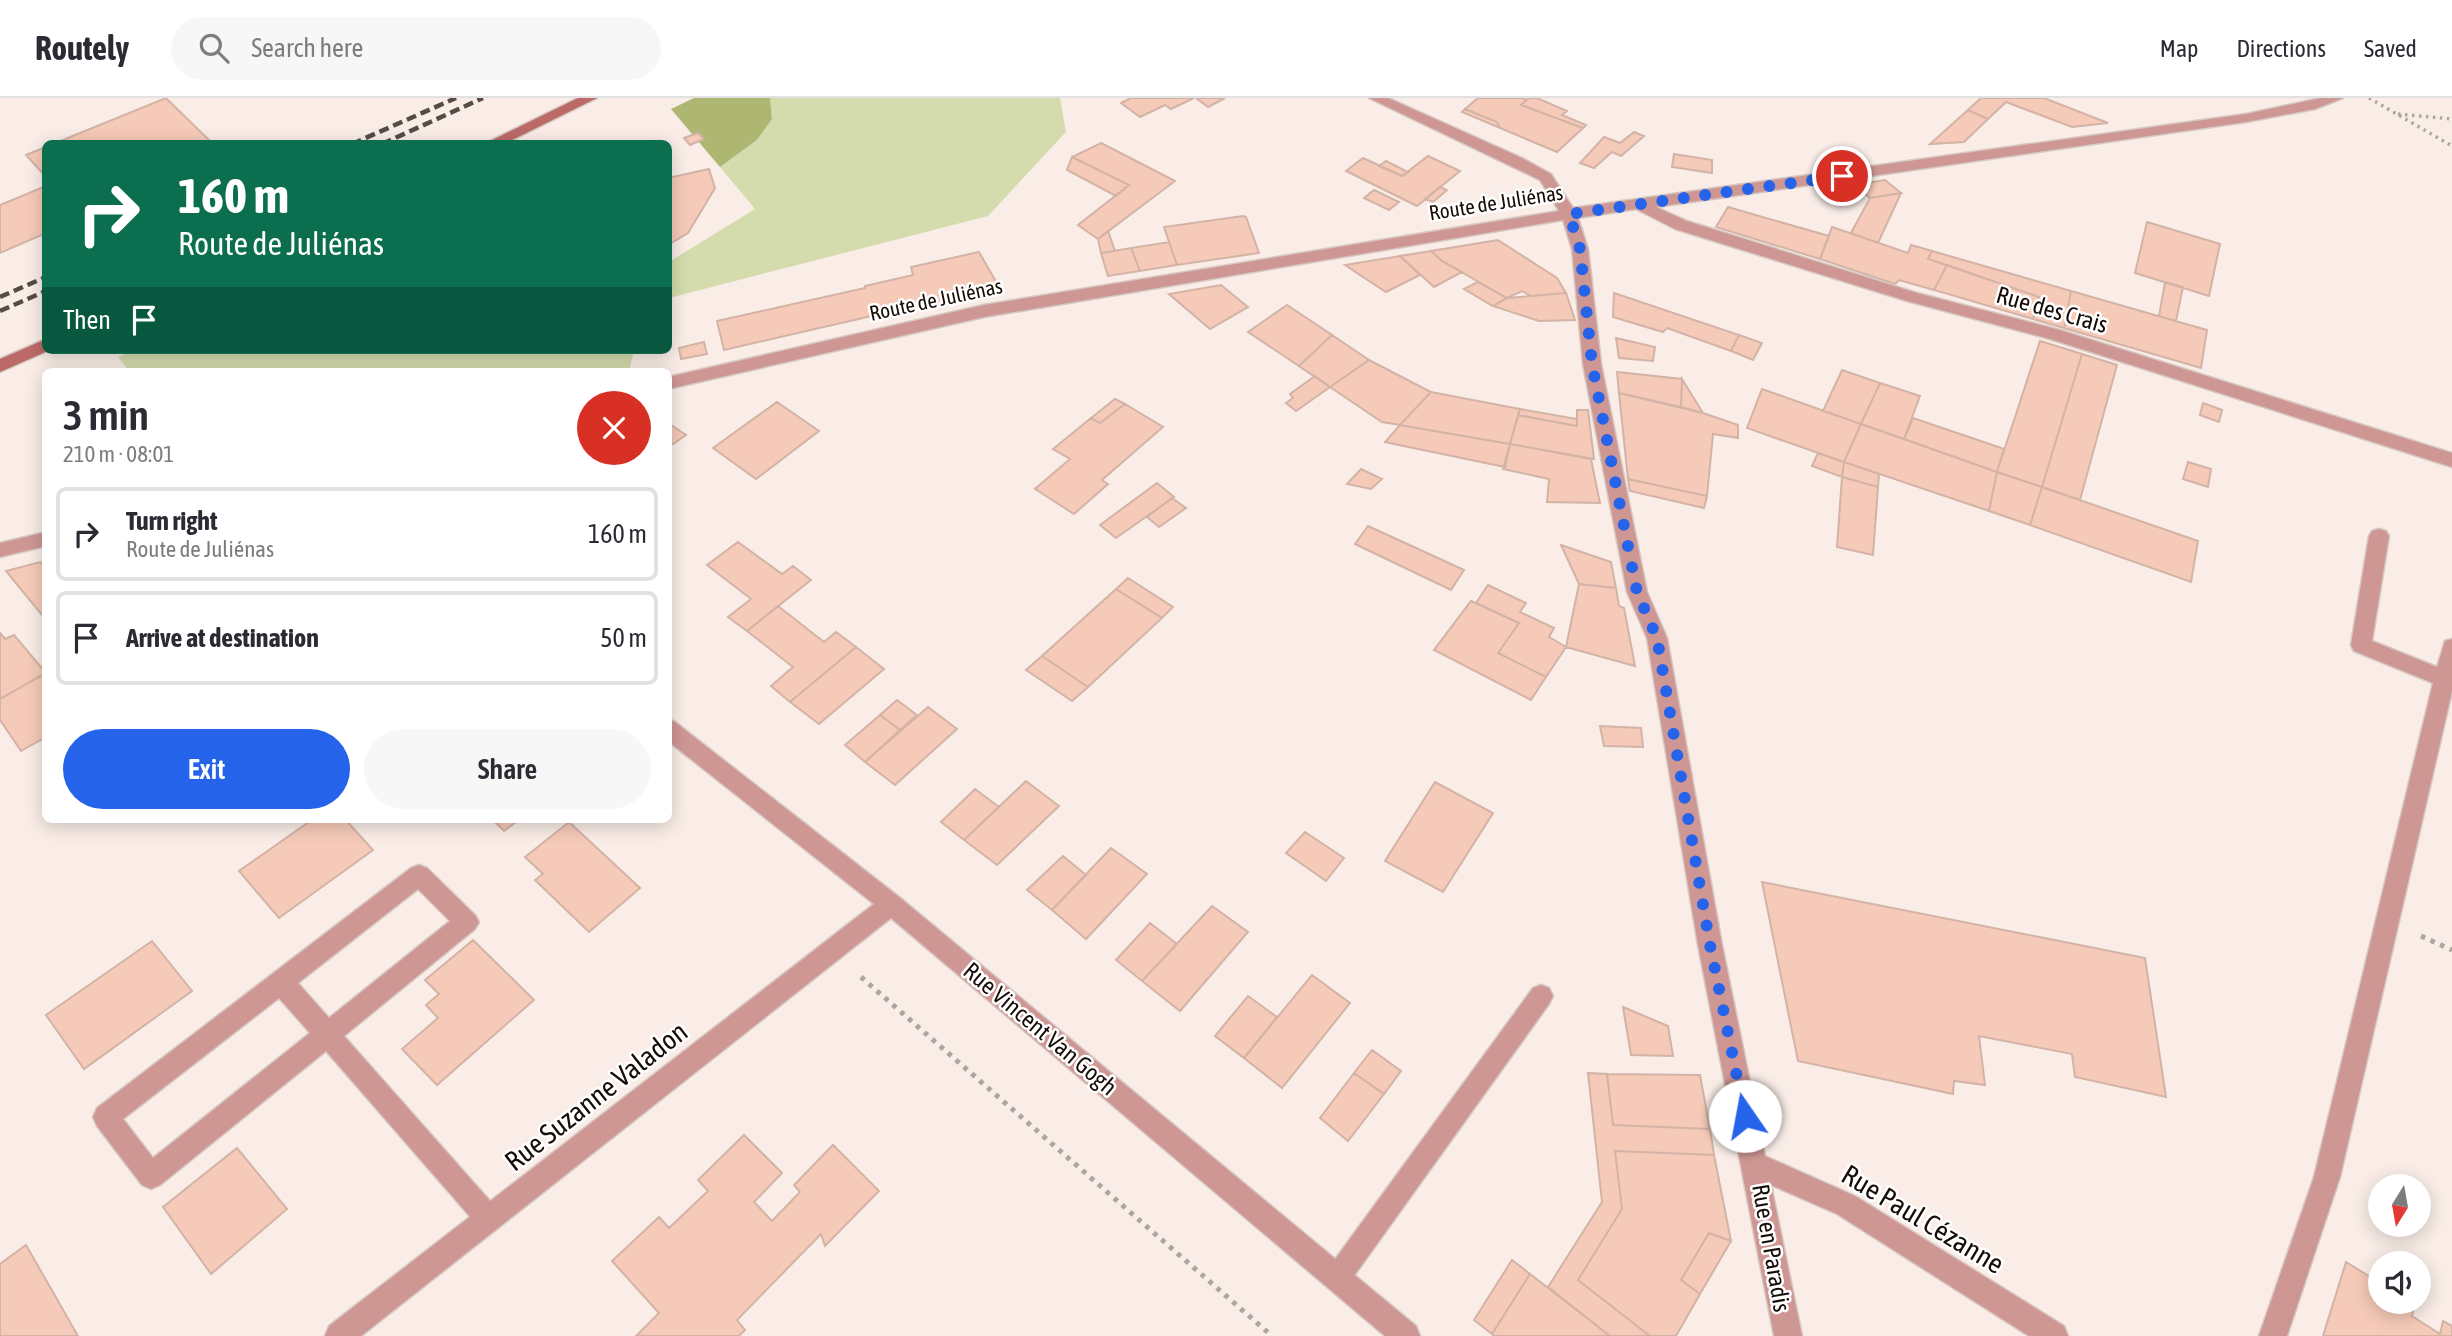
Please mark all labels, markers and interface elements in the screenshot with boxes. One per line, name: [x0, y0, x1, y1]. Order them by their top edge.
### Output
search box: [171, 17, 661, 80]
text: Routely: [35, 29, 129, 67]
icon: search: [195, 29, 233, 67]
text: Search here: [251, 33, 363, 63]
text: Map: [2160, 35, 2198, 62]
text: Directions: [2236, 35, 2326, 62]
text: Saved: [2364, 35, 2417, 62]
pin: [1812, 146, 1872, 206]
icon: arrive: [1823, 157, 1861, 195]
text: 160 m: [178, 167, 289, 223]
icon: right: [63, 168, 154, 259]
street label: Route de Juliénas: [1427, 180, 1565, 224]
text: Route de Juliénas: [178, 225, 384, 262]
street label: Route de Juliénas: [867, 273, 1004, 325]
street label: Rue des Crais: [1993, 281, 2111, 338]
icon: arrive: [125, 301, 163, 339]
text: Then: [63, 305, 111, 335]
text: 3 min: [63, 391, 149, 439]
button: close: [577, 391, 651, 465]
text: 210 m · 08:01: [63, 441, 174, 467]
text: Turn right: [126, 506, 217, 536]
icon: right: [67, 515, 105, 553]
text: 160 m: [588, 519, 647, 549]
text: Route de Juliénas: [126, 536, 274, 562]
icon: arrive: [67, 619, 105, 657]
text: Arrive at destination: [126, 623, 319, 653]
text: 50 m: [600, 623, 647, 653]
button: Exit: [63, 729, 350, 809]
button: Share: [364, 729, 651, 809]
street label: Rue Vincent Van Gogh: [958, 957, 1122, 1100]
street label: Rue Suzanne Valadon: [498, 1015, 694, 1177]
position arrow: [1708, 1079, 1782, 1153]
street label: Rue Paul Cézanne: [1836, 1158, 2010, 1280]
north arrow: [2368, 1174, 2431, 1237]
map controls: [2368, 1174, 2431, 1314]
street label: Rue en Paradis: [1747, 1182, 1796, 1314]
button: sound: [2368, 1251, 2431, 1314]

